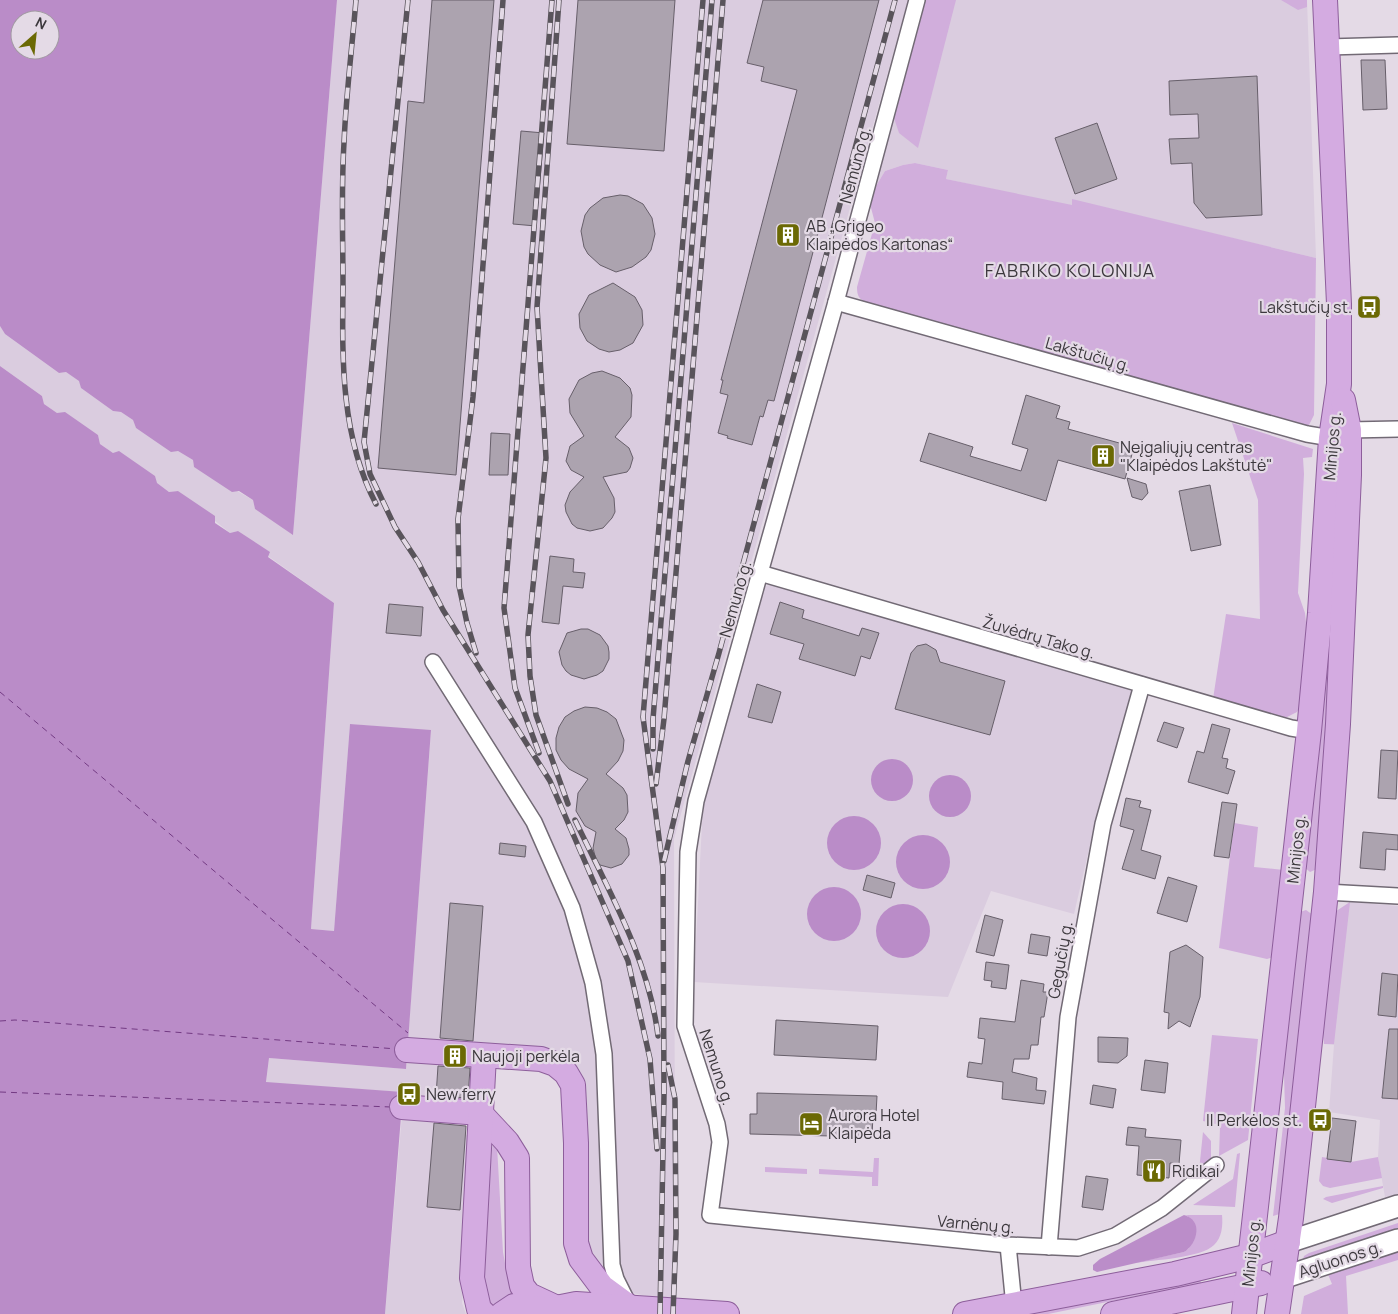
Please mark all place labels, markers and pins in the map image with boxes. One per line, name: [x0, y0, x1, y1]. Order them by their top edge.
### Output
place label: AB „Grigeo Klaipėdos Kartonas“: [806, 215, 953, 255]
building icon: AB „Grigeo Klaipėdos Kartonas“: [775, 222, 801, 248]
bus stop icon: Lakštučių st.: [1356, 294, 1382, 320]
place label: Lakštučių st.: [1259, 296, 1352, 318]
place label: Neįgaliųjų centras "Klaipėdos Lakštutė": [1120, 436, 1273, 476]
building icon: Neįgaliųjų centras "Klaipėdos Lakštutė": [1090, 443, 1116, 469]
building icon: Naujoji perkėla: [442, 1043, 468, 1069]
place label: Naujoji perkėla: [472, 1045, 580, 1067]
bus stop icon: New ferry: [396, 1081, 422, 1107]
place label: New ferry: [426, 1083, 497, 1105]
place label: Aurora Hotel Klaipėda: [828, 1104, 920, 1144]
bus stop icon: II Perkėlos st.: [1307, 1107, 1333, 1133]
place label: II Perkėlos st.: [1206, 1109, 1302, 1131]
hotel icon: Aurora Hotel Klaipėda: [798, 1111, 824, 1137]
restaurant icon: Ridikai: [1141, 1158, 1167, 1184]
place label: Ridikai: [1172, 1160, 1220, 1182]

